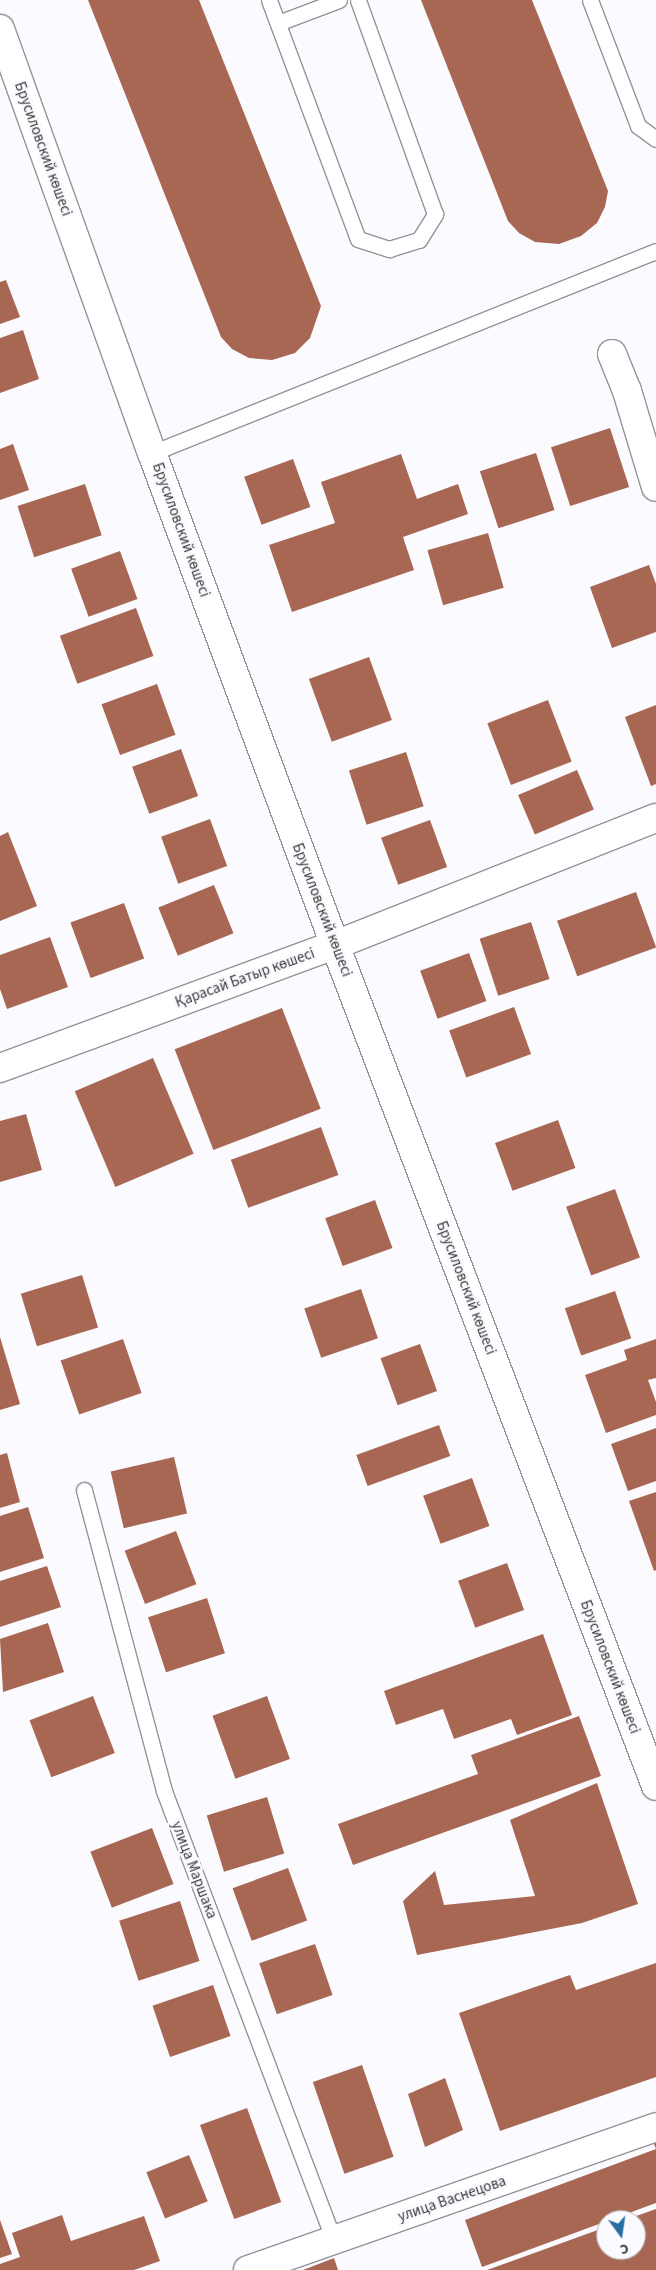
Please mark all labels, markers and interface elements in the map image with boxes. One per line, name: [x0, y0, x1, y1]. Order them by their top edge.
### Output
street label: Брусиловский көшесі: [10, 79, 76, 219]
street label: Брусиловский көшесі: [148, 460, 214, 600]
street label: Брусиловский көшесі: [288, 841, 356, 979]
street label: Қарасай Батыр көшесі: [173, 944, 317, 1012]
street label: Брусиловский көшесі: [432, 1219, 500, 1357]
street label: Брусиловский көшесі: [576, 1598, 644, 1736]
street label: улица Маршака: [167, 1819, 221, 1921]
street label: улица Васнецова: [396, 2172, 508, 2226]
north arrow: [596, 2210, 646, 2260]
text: С: [618, 2238, 631, 2259]

